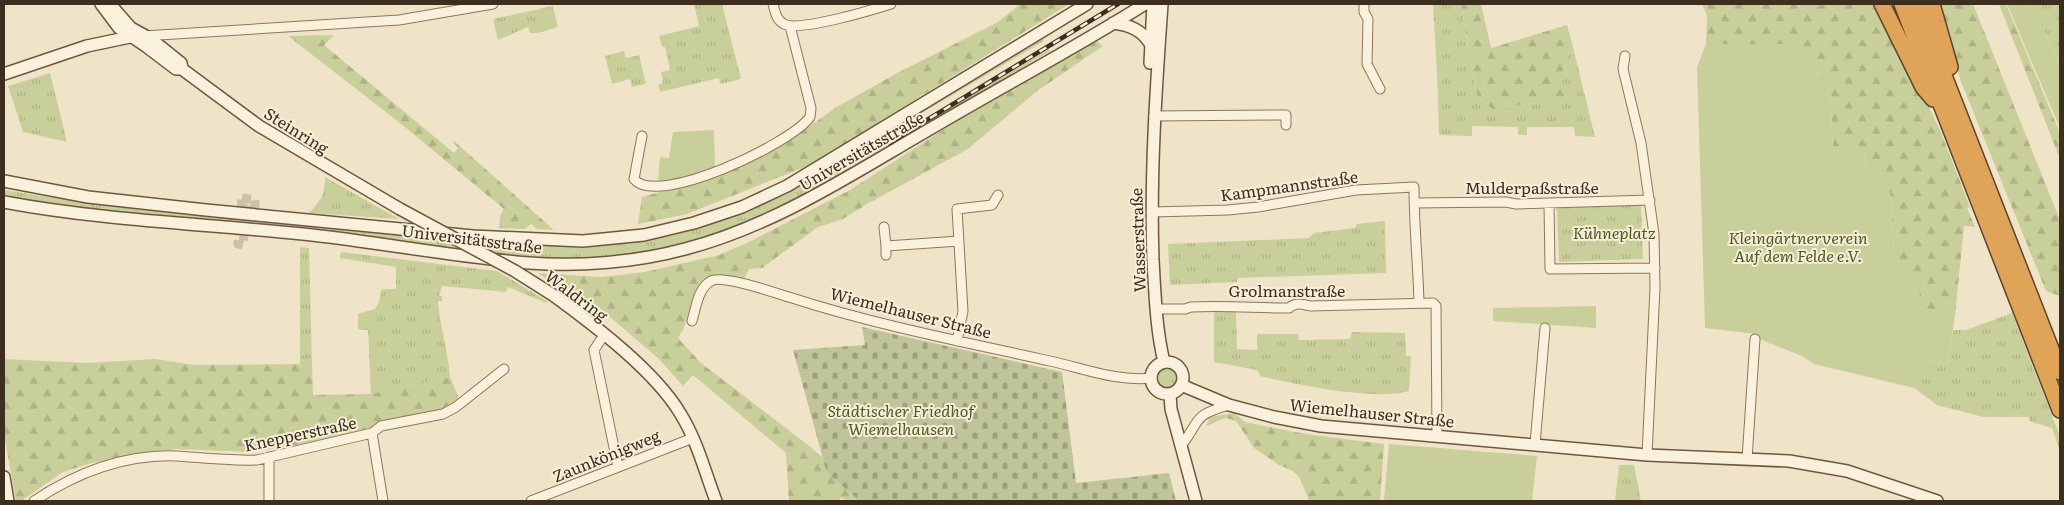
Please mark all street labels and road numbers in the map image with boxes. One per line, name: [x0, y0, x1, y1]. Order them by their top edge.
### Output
street label: Steinring: [260, 101, 334, 159]
street label: Universitätsstraße: [794, 104, 928, 196]
street label: Kampmannstraße: [1219, 163, 1359, 207]
street label: Mulderpaßstraße: [1465, 175, 1599, 199]
street label: Wasserstraße: [1123, 187, 1151, 293]
street label: Universitätsstraße: [400, 217, 544, 259]
street label: Waldring: [541, 263, 614, 327]
street label: Grolmanstraße: [1229, 278, 1345, 302]
street label: Wiemelhauser Straße: [828, 280, 994, 344]
street label: Wiemelhauser Straße: [1288, 391, 1456, 433]
street label: Knepperstraße: [241, 409, 359, 457]
street label: Zaunkönigweg: [549, 423, 663, 487]

